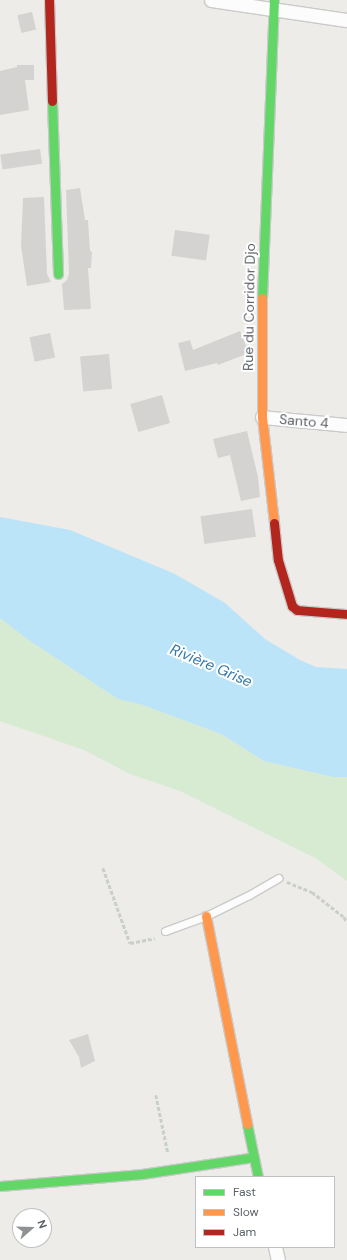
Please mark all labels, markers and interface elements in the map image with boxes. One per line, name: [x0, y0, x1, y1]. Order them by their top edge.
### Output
street label: Rue du Corridor Djo: [239, 243, 259, 371]
street label: Santo 4: [279, 410, 329, 432]
water label: Rivière Grise: [167, 641, 255, 691]
legend: [195, 1176, 335, 1248]
text: Fast: [233, 1184, 256, 1200]
text: Slow: [233, 1204, 259, 1220]
north arrow: [12, 1208, 52, 1248]
text: N: [34, 1218, 50, 1230]
text: Jam: [233, 1224, 256, 1240]

